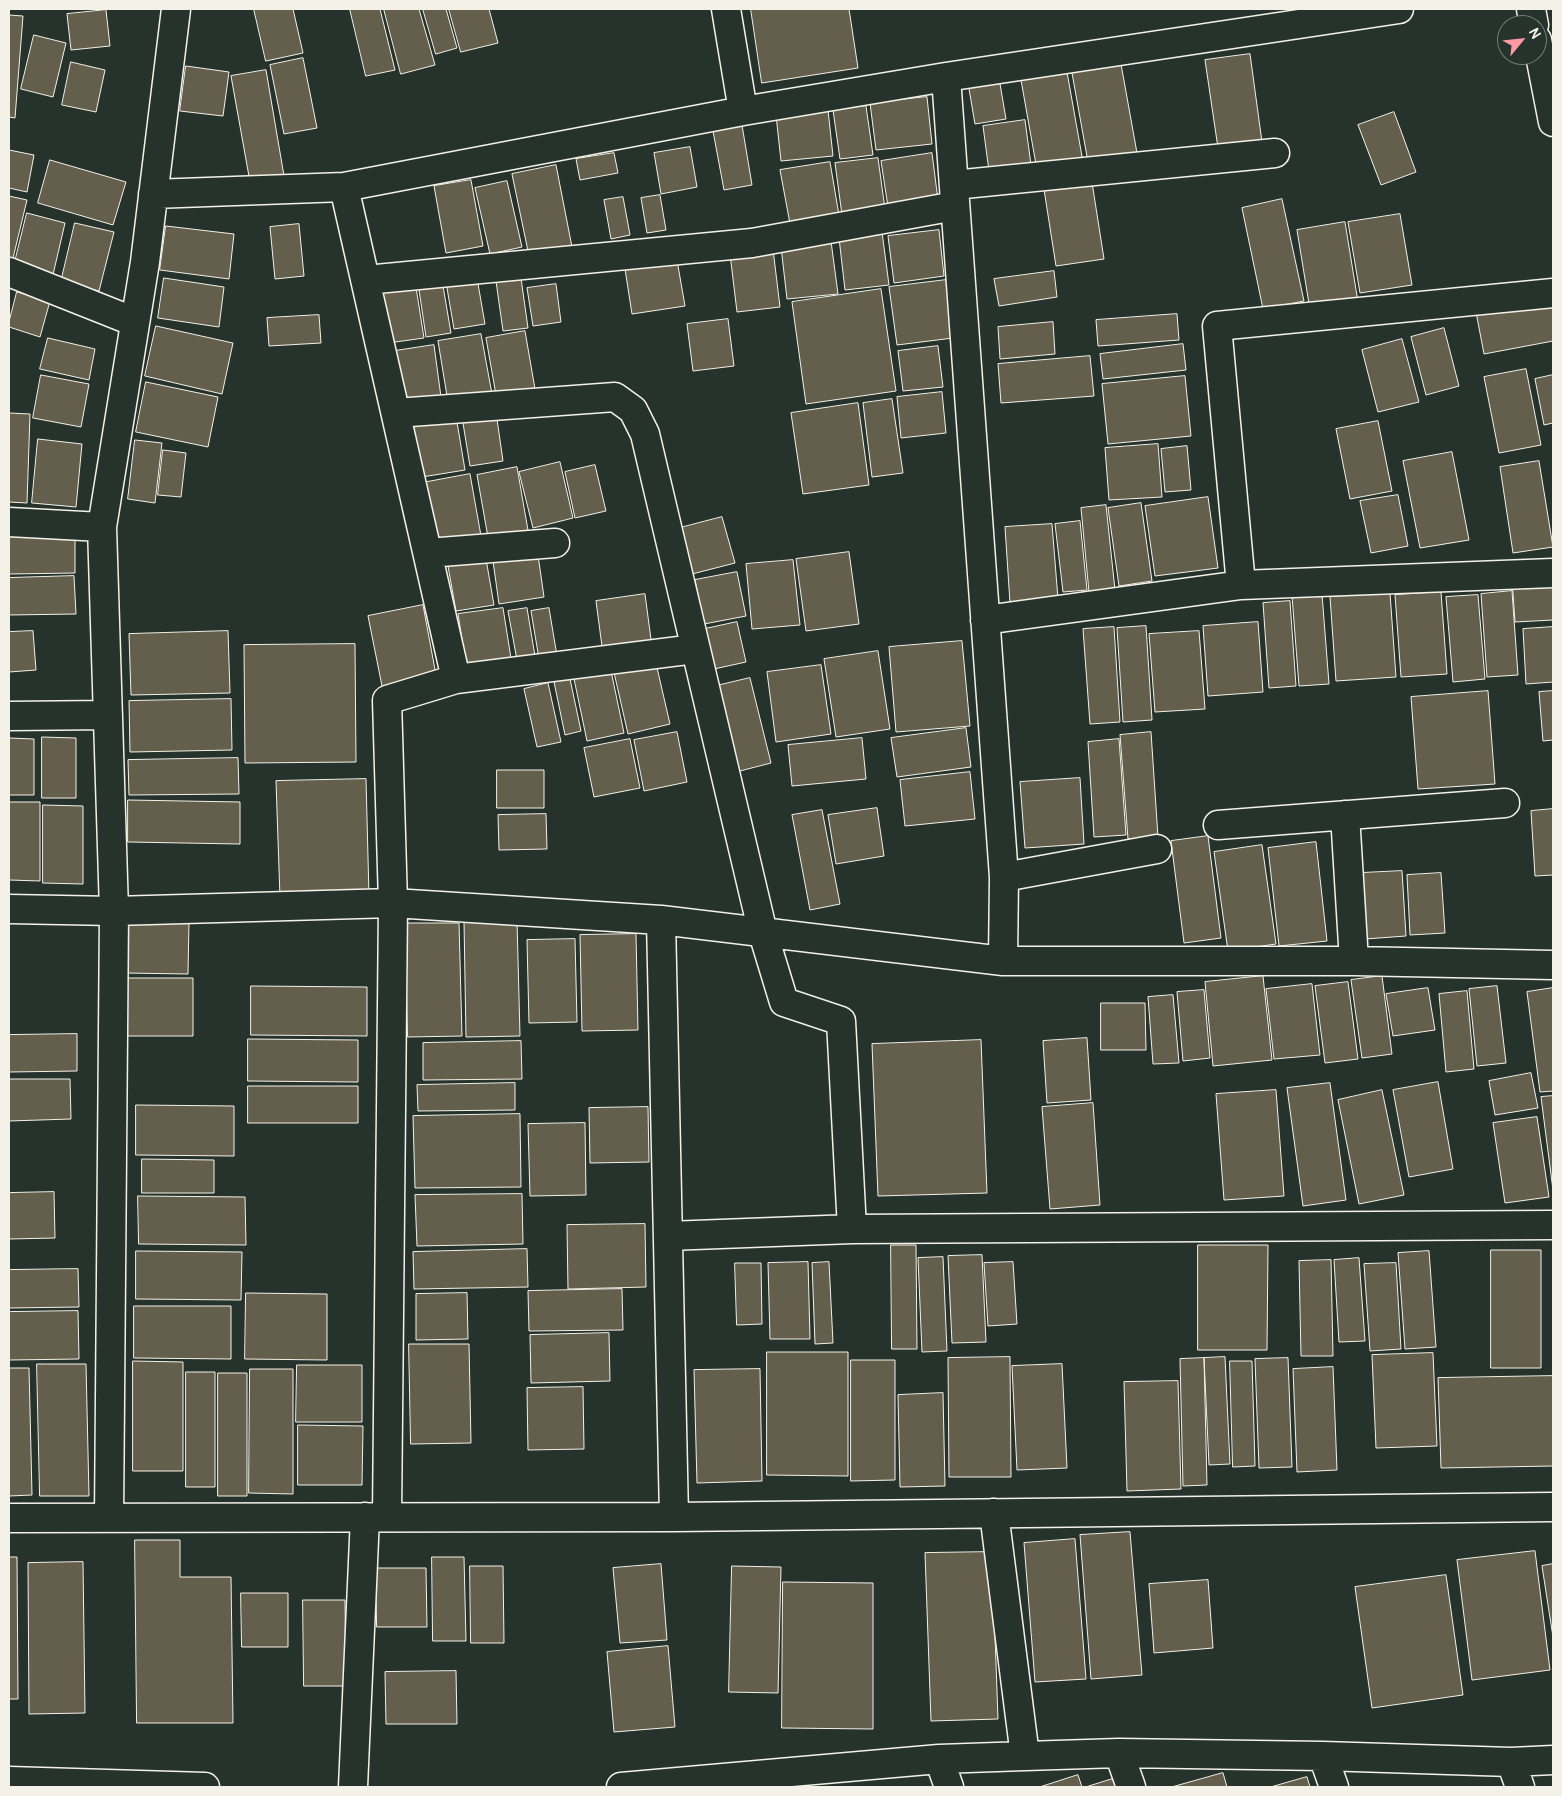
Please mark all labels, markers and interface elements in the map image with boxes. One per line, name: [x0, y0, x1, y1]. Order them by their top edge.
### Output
north arrow: [1497, 15, 1547, 65]
text: N: [1525, 25, 1545, 41]

